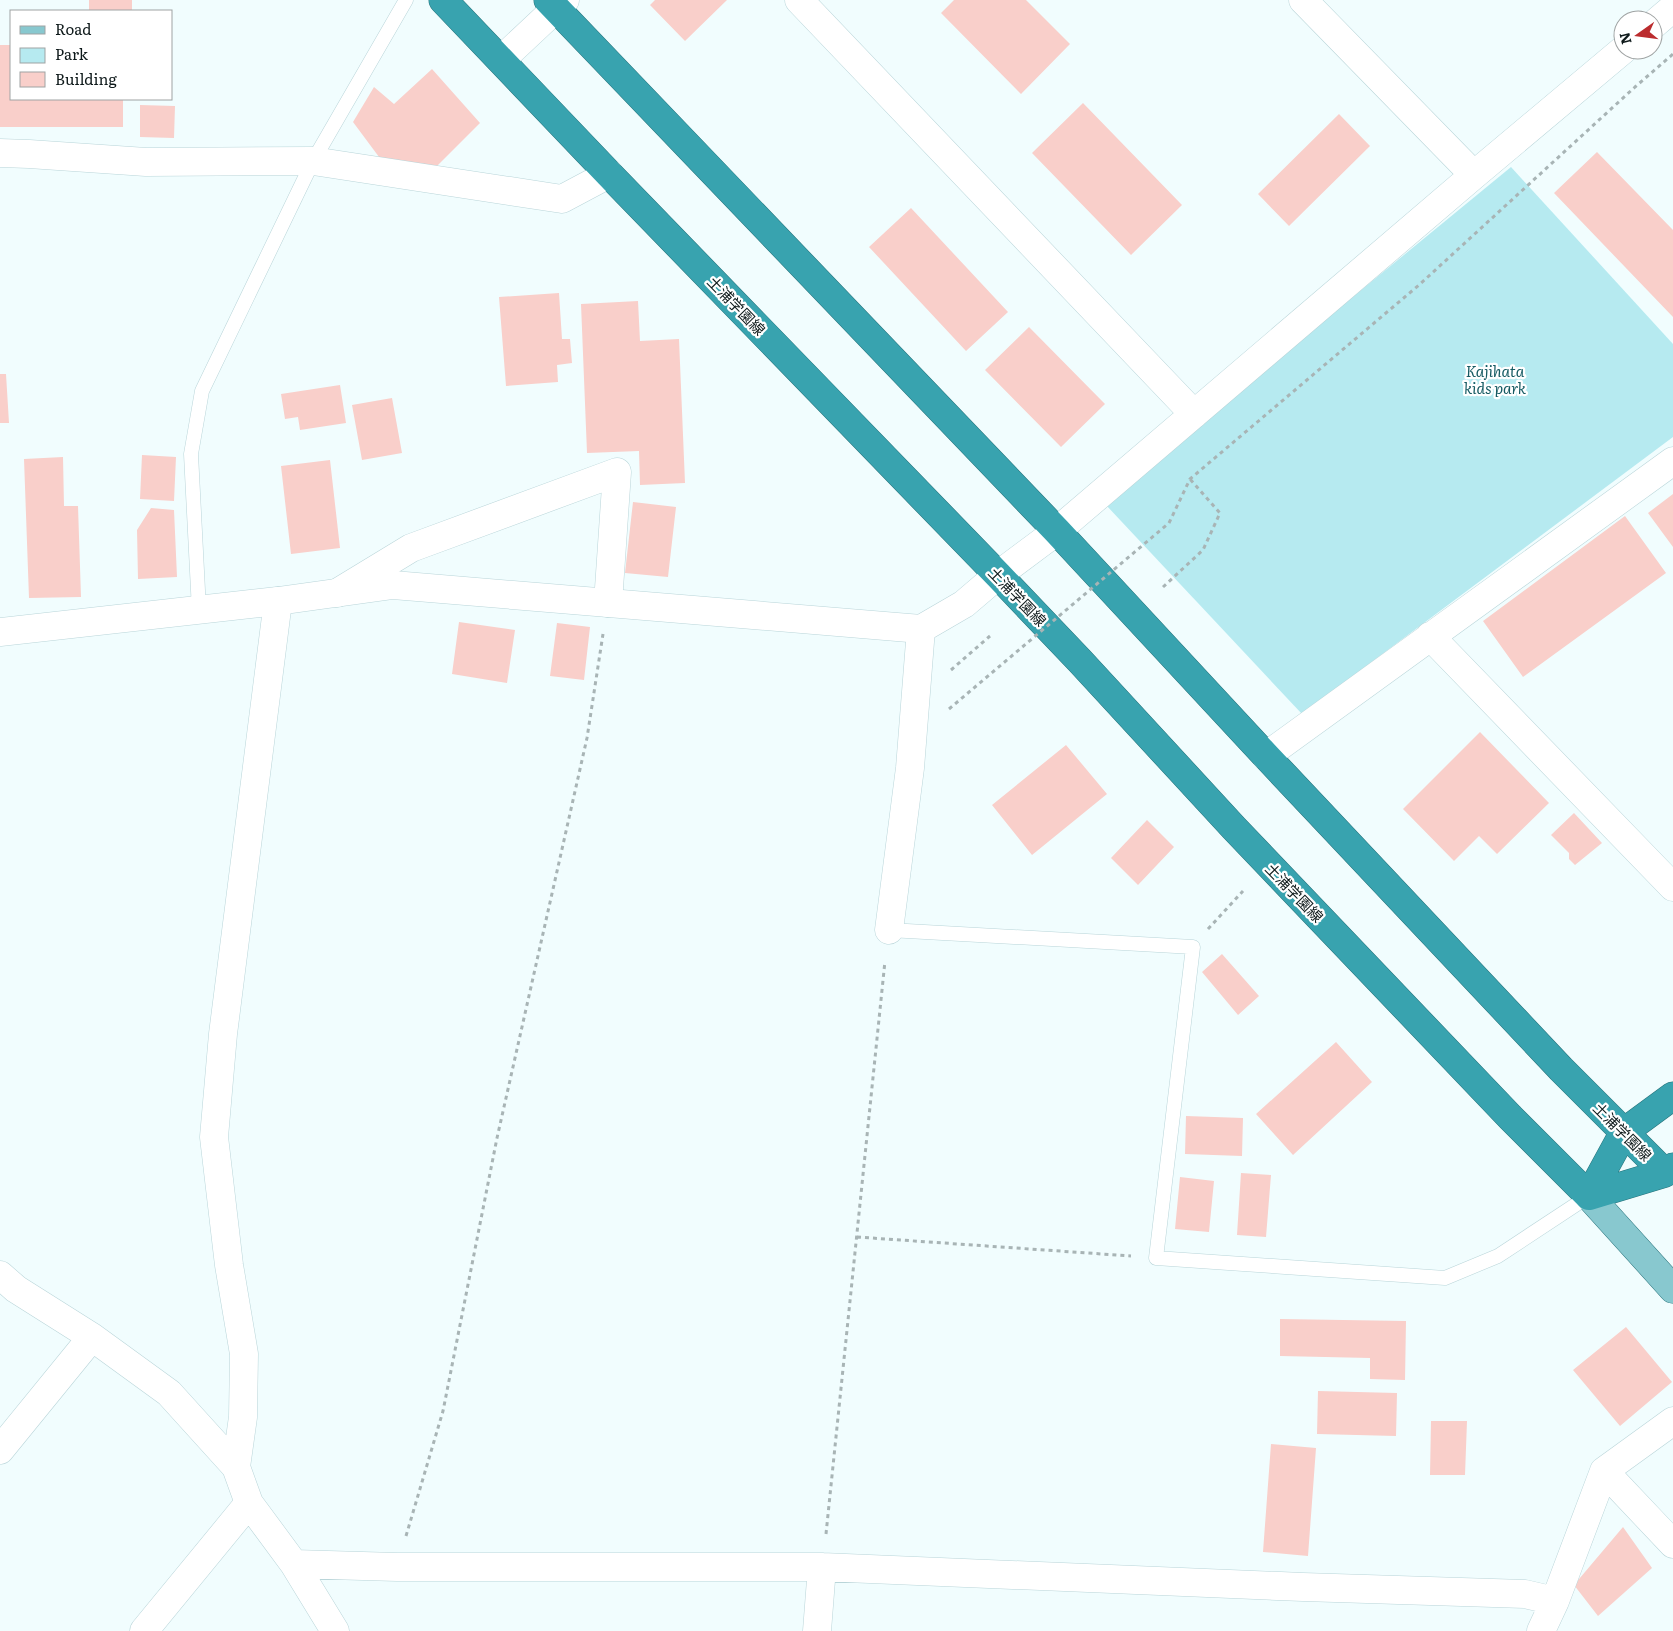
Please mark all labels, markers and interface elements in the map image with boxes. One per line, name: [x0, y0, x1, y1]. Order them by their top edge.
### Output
legend: [10, 10, 172, 100]
north arrow: [1613, 10, 1663, 60]
text: Road: [55, 17, 91, 40]
text: N: [1613, 30, 1636, 47]
text: Park: [55, 42, 89, 65]
text: Building: [55, 67, 117, 90]
street label: 土浦学園線: [703, 270, 771, 340]
park label: Kajihata kids park: [1464, 359, 1527, 399]
street label: 土浦学園線: [984, 561, 1052, 631]
street label: 土浦学園線: [1261, 857, 1329, 927]
street label: 土浦学園線: [1588, 1096, 1658, 1166]

